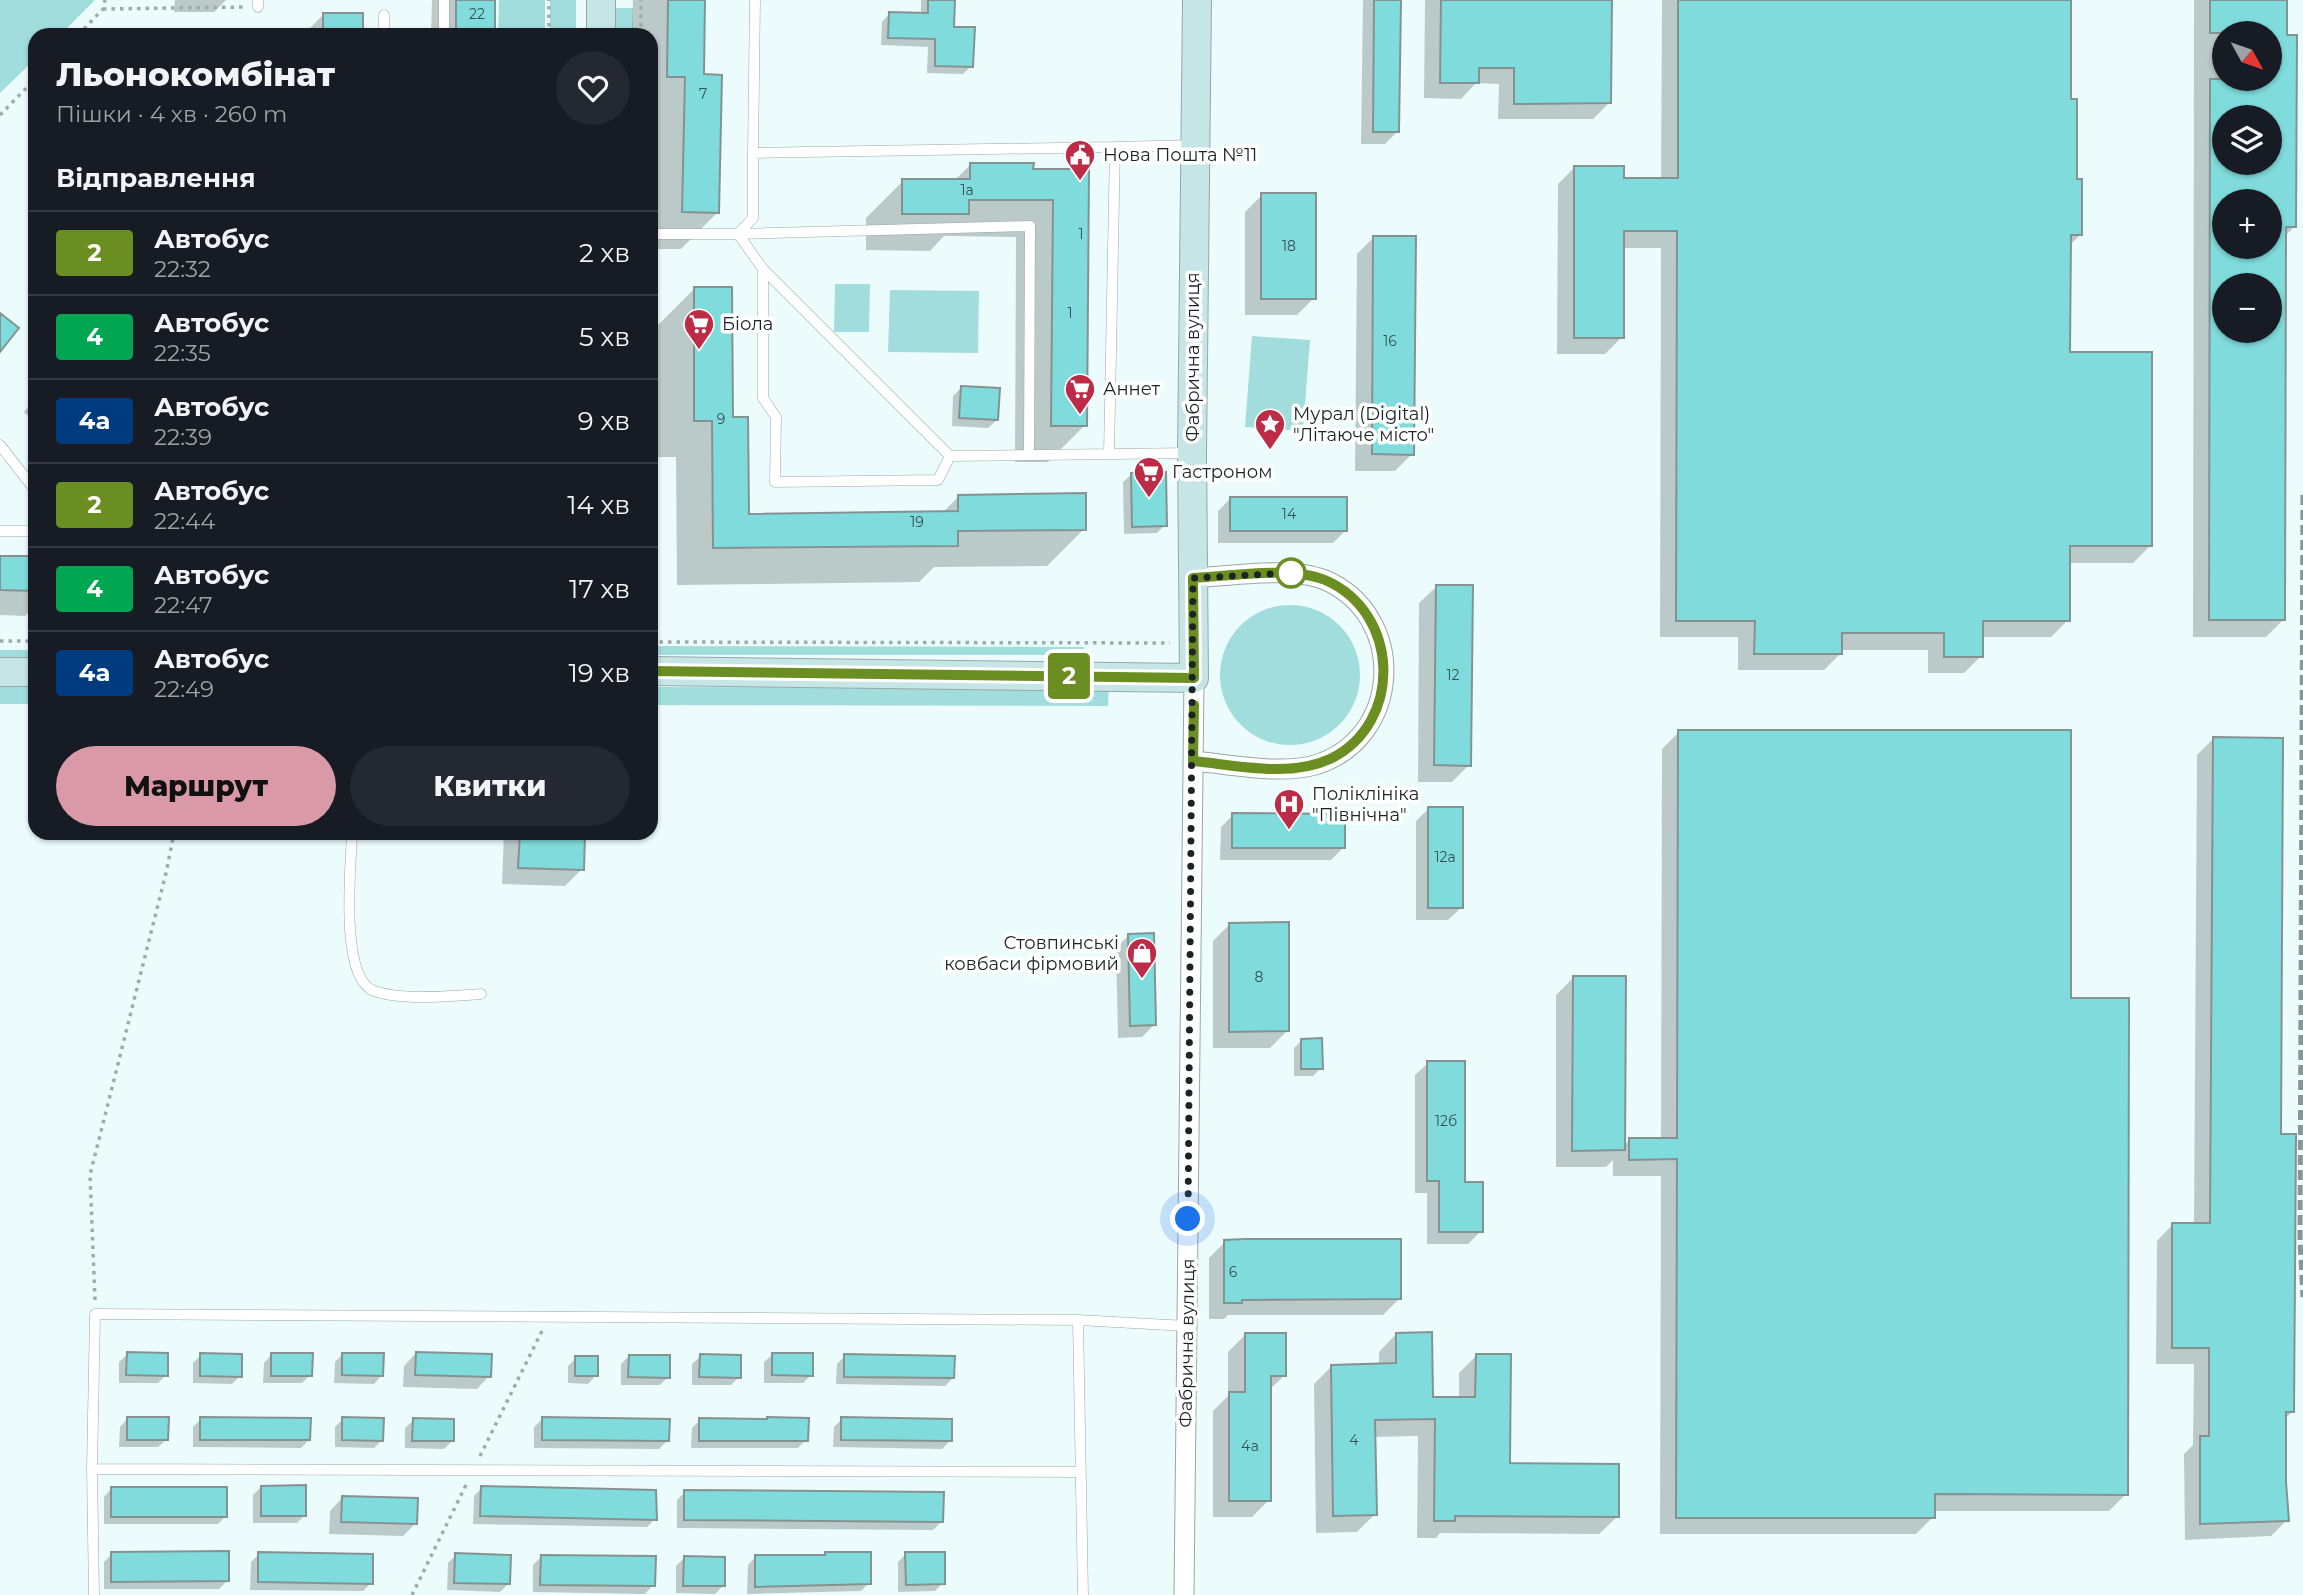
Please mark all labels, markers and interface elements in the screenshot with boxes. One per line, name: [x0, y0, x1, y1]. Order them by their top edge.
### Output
house number: 22: [469, 5, 485, 23]
north arrow: [2212, 21, 2282, 91]
map controls: [2212, 21, 2282, 343]
button: heart: [556, 51, 630, 125]
text: Льонокомбінат: [56, 54, 335, 94]
house number: 7: [699, 85, 707, 103]
text: Пішки · 4 хв · 260 m: [56, 100, 287, 128]
button: layers: [2212, 105, 2282, 175]
public building icon: Нова Пошта №11: [1063, 138, 1097, 182]
place label: Нова Пошта №11: [1103, 144, 1257, 166]
text: Відправлення: [56, 162, 255, 194]
house number: 1а: [960, 181, 974, 199]
button: +: [2212, 189, 2282, 259]
text: Автобус: [154, 223, 269, 255]
house number: 1: [1078, 225, 1084, 243]
text: 2 хв: [579, 237, 630, 269]
house number: 18: [1282, 237, 1296, 255]
text: 2: [87, 238, 102, 267]
text: 22:32: [154, 255, 211, 283]
street label: Фабрична вулиця: [1182, 272, 1204, 442]
button: −: [2212, 273, 2282, 343]
house number: 1: [1067, 304, 1073, 322]
text: Автобус: [154, 307, 269, 339]
supermarket icon: Біола: [682, 307, 716, 351]
place label: Біола: [722, 313, 773, 335]
text: 5 хв: [579, 321, 630, 353]
text: 4: [86, 322, 103, 351]
house number: 16: [1383, 332, 1397, 350]
text: 22:35: [154, 339, 211, 367]
supermarket icon: Аннет: [1063, 372, 1097, 416]
place label: Аннет: [1103, 378, 1160, 400]
text: Автобус: [154, 391, 269, 423]
place label: Мурал (Digital) "Літаюче місто": [1293, 403, 1434, 446]
text: 9 хв: [578, 405, 630, 437]
text: 4а: [79, 406, 110, 435]
place icon: Мурал (Digital) "Літаюче місто": [1253, 407, 1287, 451]
house number: 9: [717, 410, 725, 428]
text: 22:39: [154, 423, 212, 451]
supermarket icon: Гастроном: [1132, 455, 1166, 499]
place label: Гастроном: [1172, 461, 1272, 483]
text: Автобус: [154, 475, 269, 507]
text: 14 хв: [567, 489, 630, 521]
text: 2: [87, 490, 102, 519]
house number: 14: [1282, 505, 1297, 523]
text: 22:44: [154, 507, 215, 535]
house number: 19: [910, 513, 924, 531]
unlabelled marker: [1276, 558, 1306, 588]
text: Автобус: [154, 559, 269, 591]
text: 17 хв: [569, 573, 630, 605]
text: 4: [86, 574, 103, 603]
text: 22:47: [154, 591, 213, 619]
text: Автобус: [154, 643, 269, 675]
line badge: 2: [1046, 653, 1092, 699]
text: 19 хв: [568, 657, 630, 689]
text: 4а: [79, 658, 110, 687]
text: 2: [1062, 661, 1076, 690]
house number: 12: [1446, 666, 1460, 684]
text: 22:49: [154, 675, 214, 703]
button: Маршрут: [56, 746, 336, 826]
button: Квитки: [350, 746, 630, 826]
place label: Поліклініка "Північна": [1312, 783, 1419, 826]
hospital icon: Поліклініка "Північна": [1272, 787, 1306, 831]
house number: 12а: [1434, 848, 1456, 866]
place label: Стовпинські ковбаси фірмовий: [944, 932, 1119, 975]
shop icon: Стовпинські ковбаси фірмовий: [1125, 936, 1159, 980]
house number: 8: [1255, 968, 1264, 986]
house number: 12б: [1435, 1112, 1457, 1130]
your location: [1170, 1201, 1205, 1236]
street label: Фабрична вулиця: [1175, 1258, 1199, 1428]
house number: 6: [1229, 1263, 1238, 1281]
house number: 4: [1349, 1431, 1359, 1449]
house number: 4а: [1241, 1437, 1259, 1455]

